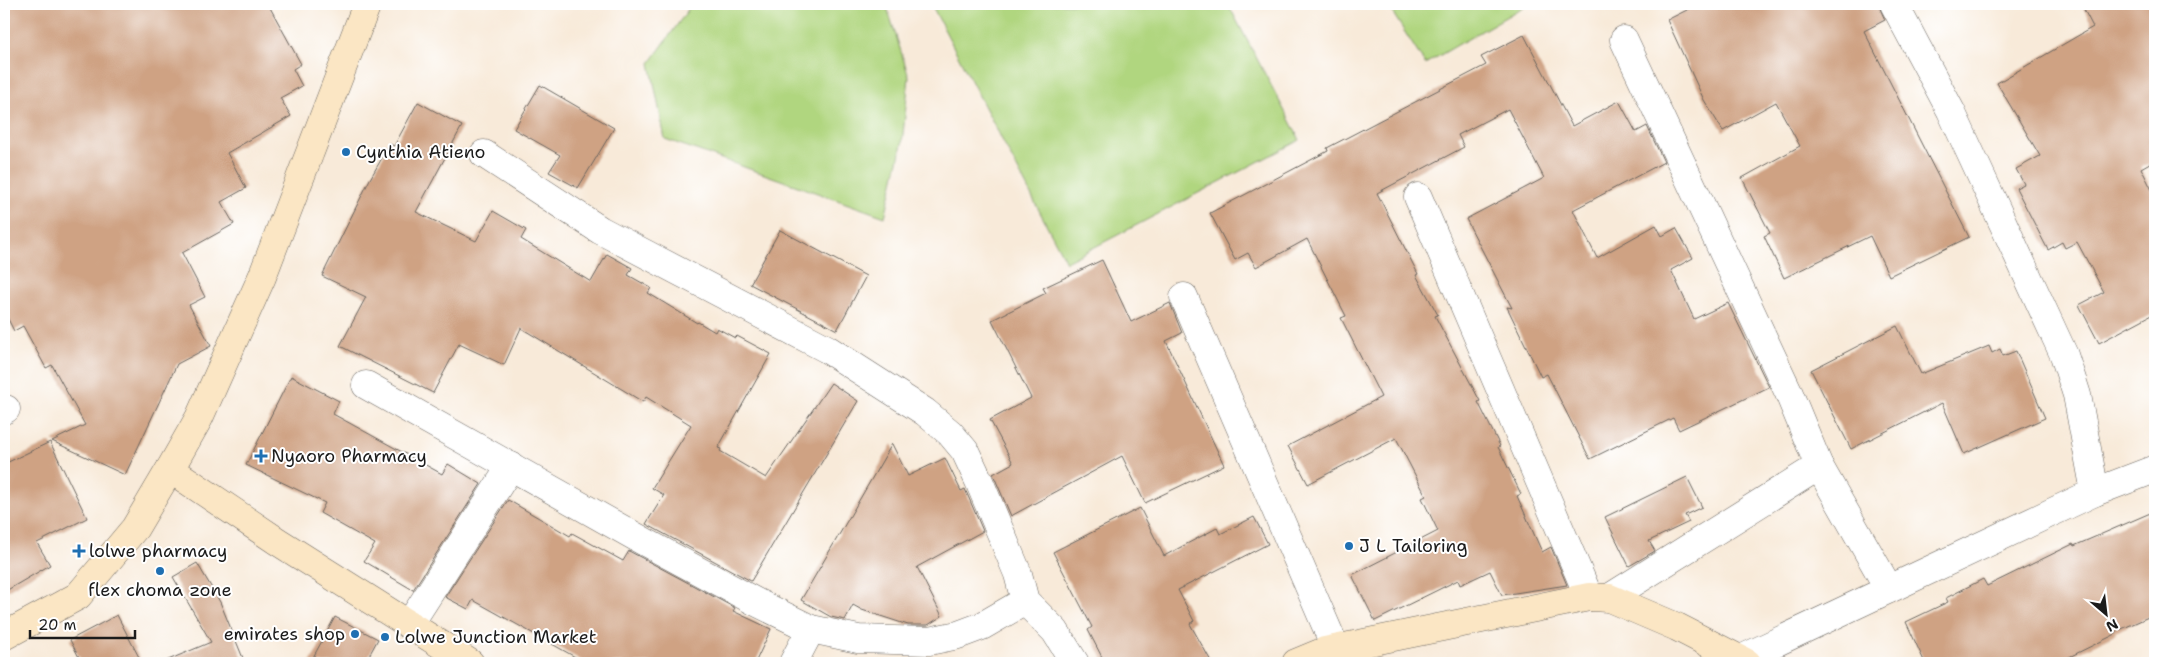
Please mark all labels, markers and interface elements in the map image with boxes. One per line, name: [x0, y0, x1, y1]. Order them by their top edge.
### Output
place label: Cynthia Atieno: [356, 140, 486, 164]
marker: Cynthia Atieno: [340, 146, 352, 158]
place label: Nyaoro Pharmacy: [271, 444, 427, 468]
marker: Nyaoro Pharmacy: [255, 450, 267, 462]
place label: J L Tailoring: [1359, 534, 1467, 558]
place label: lolwe pharmacy: [89, 539, 227, 563]
marker: J L Tailoring: [1343, 540, 1355, 552]
marker: lolwe pharmacy: [73, 545, 85, 557]
marker: flex choma zone: [154, 565, 166, 577]
place label: flex choma zone: [88, 578, 232, 602]
north arrow: [2082, 590, 2132, 640]
scale bar: [30, 607, 135, 639]
text: 20 m: [38, 615, 77, 635]
text: N: [2103, 615, 2121, 636]
place label: emirates shop: [224, 622, 345, 646]
place label: Lolwe Junction Market: [395, 625, 597, 649]
marker: emirates shop: [349, 628, 361, 640]
marker: Lolwe Junction Market: [379, 631, 391, 643]

